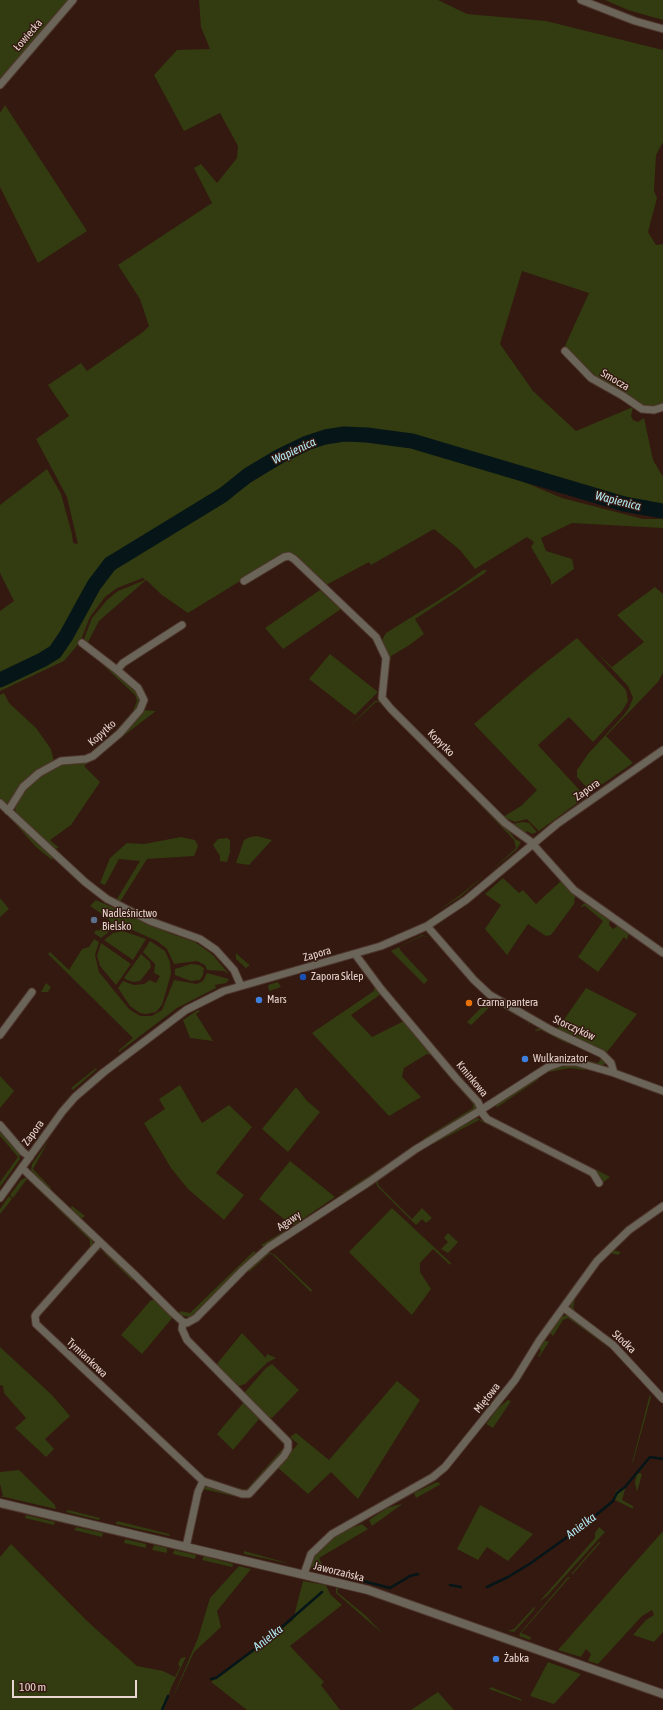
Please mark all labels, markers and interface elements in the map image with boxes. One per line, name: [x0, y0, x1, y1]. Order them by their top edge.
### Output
street label: Łowiecka: [11, 17, 45, 53]
street label: Smocza: [598, 367, 632, 393]
water label: Wapienica: [270, 435, 318, 467]
water label: Wapienica: [594, 488, 642, 514]
street label: Kopytko: [85, 717, 119, 749]
street label: Kopytko: [425, 727, 457, 759]
street label: Zapora: [572, 776, 602, 804]
place label: Nadleśnictwo Bielsko: [102, 907, 157, 933]
marker: Nadleśnictwo Bielsko: [89, 915, 99, 925]
street label: Zapora: [301, 944, 333, 964]
place label: Zapora Sklep: [311, 970, 364, 984]
marker: Zapora Sklep: [298, 972, 308, 982]
place label: Mars: [267, 993, 287, 1007]
marker: Mars: [254, 995, 264, 1005]
place label: Czarna pantera: [477, 996, 538, 1010]
marker: Czarna pantera: [464, 998, 474, 1008]
street label: Storczyków: [551, 1013, 597, 1043]
place label: Wulkanizator: [533, 1052, 587, 1066]
marker: Wulkanizator: [520, 1054, 530, 1064]
street label: Kminkowa: [453, 1059, 491, 1099]
street label: Zapora: [19, 1118, 47, 1148]
street label: Agawy: [274, 1208, 304, 1234]
street label: Słodka: [609, 1328, 639, 1356]
street label: Tymiankowa: [64, 1336, 110, 1380]
street label: Miętowa: [471, 1380, 503, 1416]
water label: Anielka: [563, 1510, 599, 1542]
street label: Jaworzańska: [312, 1559, 366, 1585]
water label: Anielka: [250, 1622, 286, 1654]
place label: Żabka: [504, 1652, 529, 1666]
marker: Żabka: [491, 1654, 501, 1664]
scale bar: [14, 1672, 139, 1698]
text: 100 m: [19, 1680, 46, 1694]

